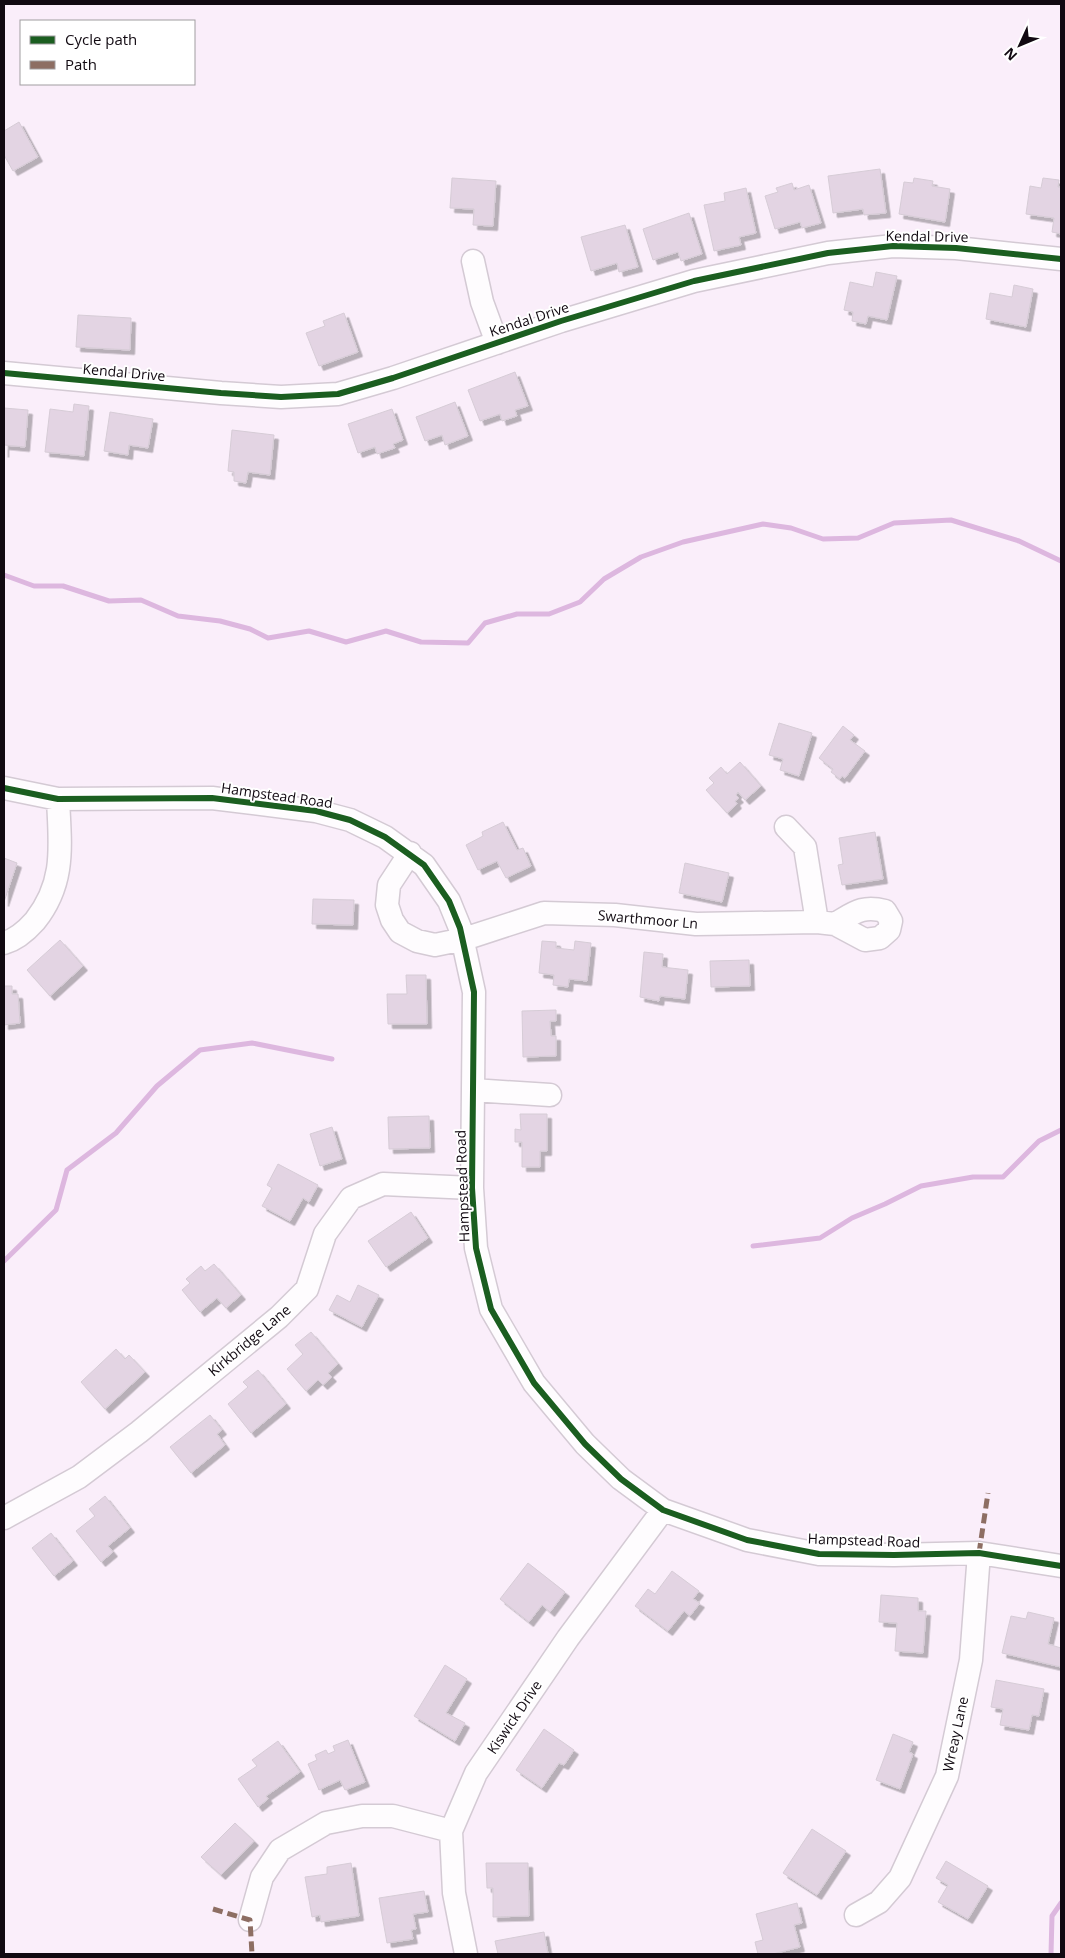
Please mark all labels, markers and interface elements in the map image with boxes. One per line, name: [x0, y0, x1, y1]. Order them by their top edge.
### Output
legend: [20, 20, 195, 85]
north arrow: [995, 20, 1045, 70]
text: Cycle path: [65, 29, 137, 49]
text: N: [999, 44, 1021, 65]
text: Path: [65, 54, 97, 74]
street label: Kendal Drive: [885, 226, 969, 246]
street label: Kendal Drive: [487, 297, 571, 341]
street label: Kendal Drive: [82, 359, 166, 385]
street label: Hampstead Road: [220, 778, 334, 812]
street label: Swarthmoor Ln: [597, 905, 699, 933]
street label: Hampstead Road: [451, 1129, 473, 1243]
street label: Kirkbridge Lane: [204, 1300, 294, 1380]
street label: Hampstead Road: [807, 1529, 921, 1551]
street label: Kiswick Drive: [482, 1676, 546, 1758]
street label: Wreay Lane: [938, 1694, 972, 1773]

